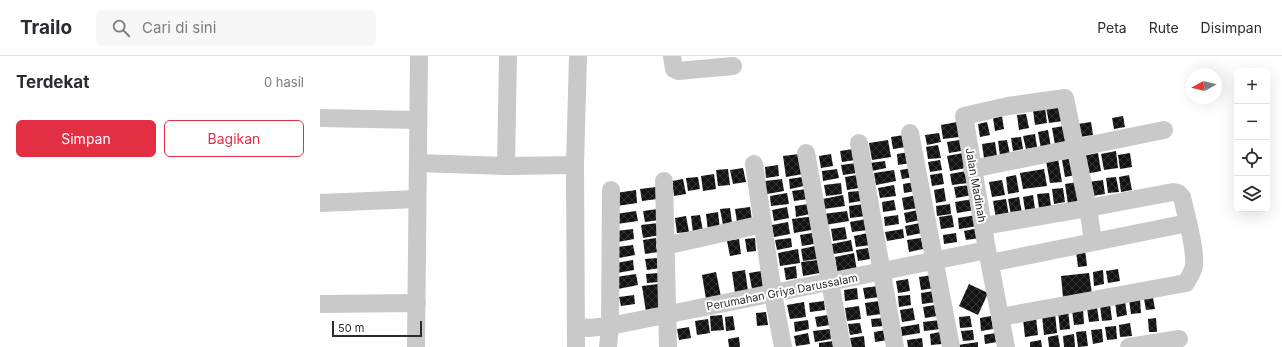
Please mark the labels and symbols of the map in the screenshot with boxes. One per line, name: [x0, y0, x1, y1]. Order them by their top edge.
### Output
north arrow: [1186, 68, 1222, 104]
street label: Jalan Madinah: [963, 147, 989, 223]
street label: Perumahan Griya Darussalam: [705, 270, 859, 314]
scale bar: [332, 319, 422, 338]

